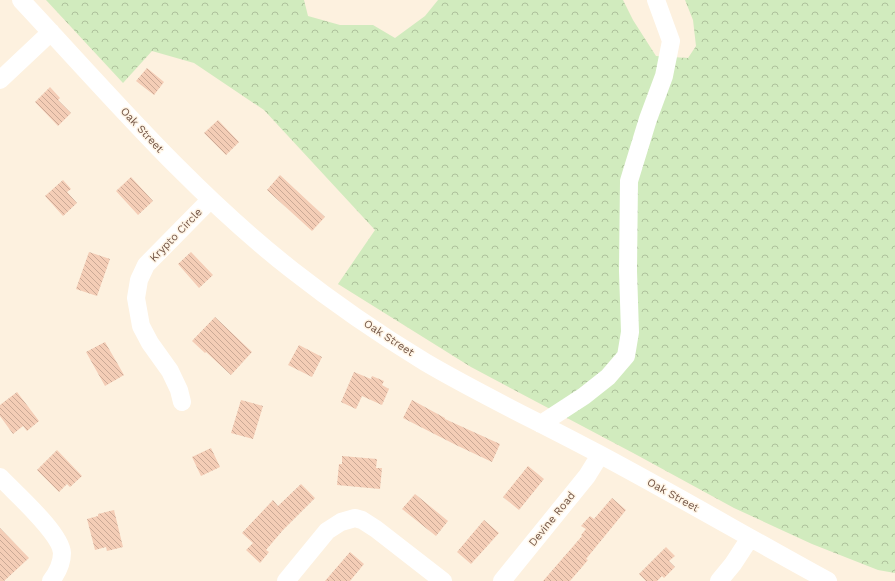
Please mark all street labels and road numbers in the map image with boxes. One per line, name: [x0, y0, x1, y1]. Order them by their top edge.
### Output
street label: Oak Street: [118, 105, 167, 156]
street label: Krypto Circle: [147, 205, 205, 265]
street label: Oak Street: [361, 317, 417, 359]
street label: Oak Street: [645, 475, 702, 515]
street label: Devine Road: [526, 489, 578, 549]

